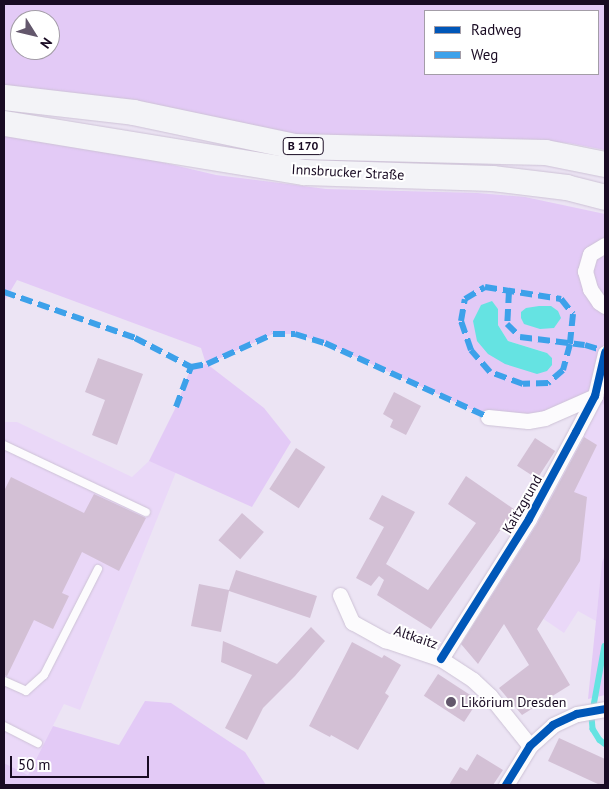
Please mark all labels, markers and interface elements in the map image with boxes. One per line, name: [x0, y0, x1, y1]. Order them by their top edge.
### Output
north arrow: [10, 10, 60, 60]
legend: [424, 10, 599, 75]
text: Radweg: [471, 20, 522, 39]
text: N: [36, 34, 56, 52]
text: Weg: [471, 45, 498, 64]
road number: B 170: [282, 136, 324, 156]
street label: Innsbrucker Straße: [291, 161, 405, 183]
street label: Kaitzgrund: [499, 472, 545, 536]
street label: Altkaitz: [392, 622, 440, 652]
place label: Likörium Dresden: [461, 694, 566, 710]
marker: Likörium Dresden: [445, 696, 457, 708]
scale bar: [12, 746, 151, 778]
text: 50 m: [18, 755, 51, 774]

